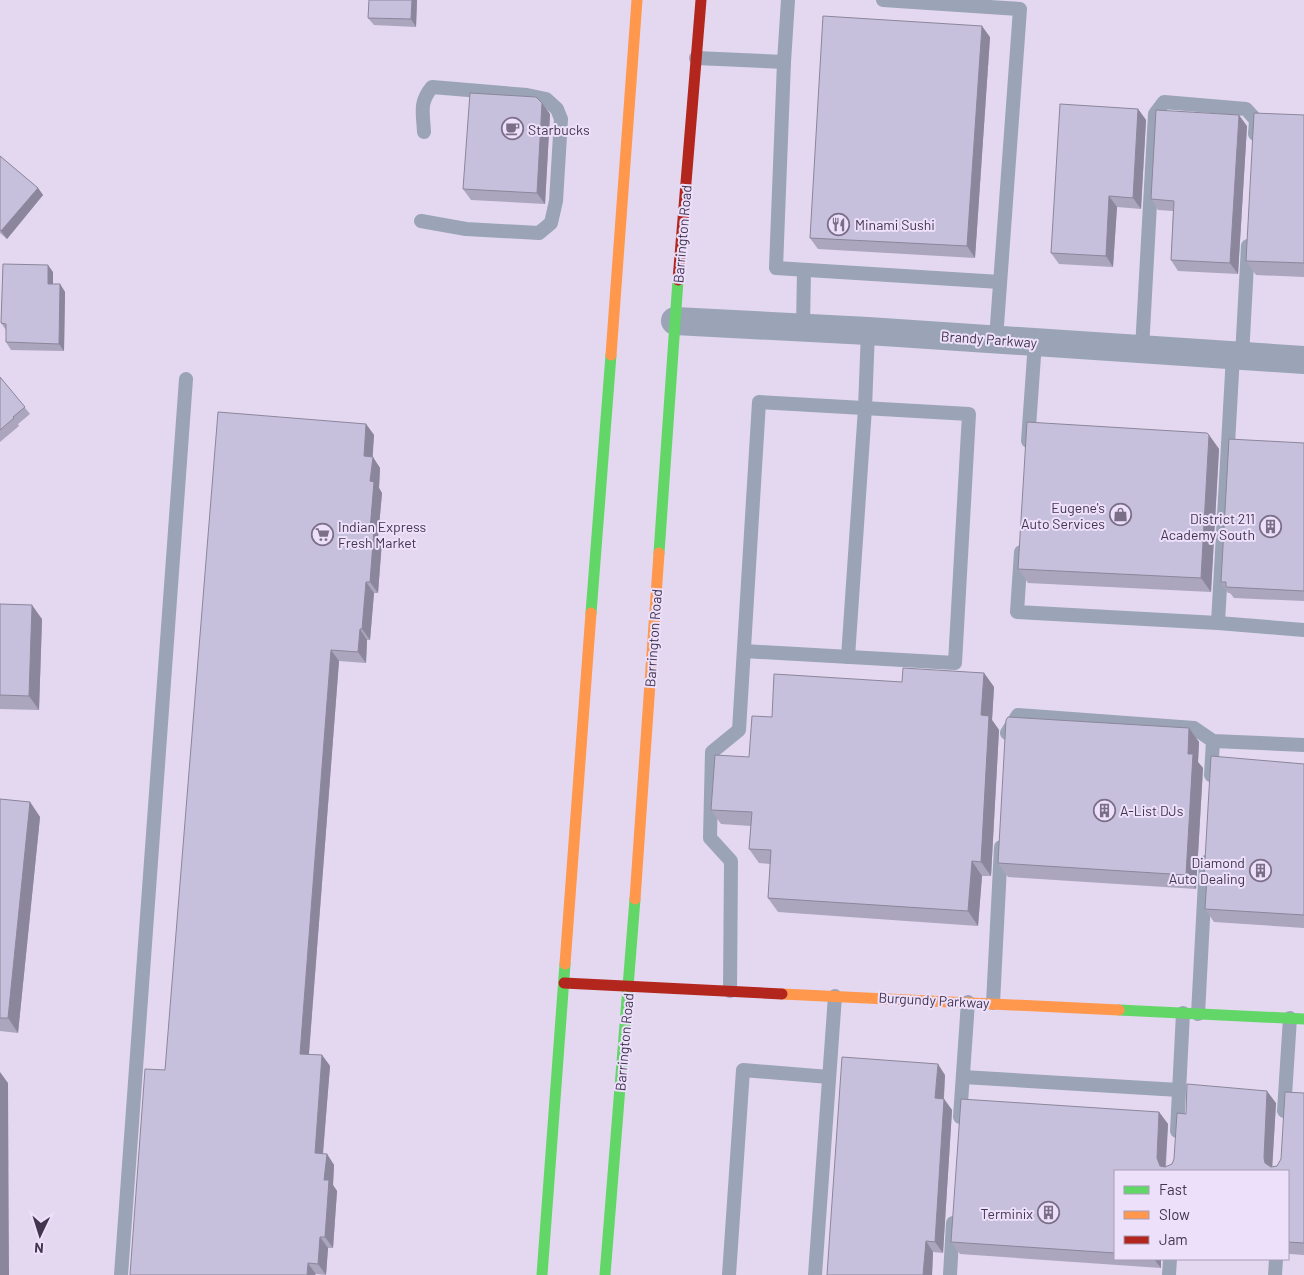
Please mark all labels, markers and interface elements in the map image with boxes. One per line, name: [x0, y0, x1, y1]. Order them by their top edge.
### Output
cafe icon: Starbucks: [500, 117, 524, 141]
place label: Starbucks: [528, 121, 590, 138]
street label: Barrington Road: [669, 184, 695, 284]
restaurant icon: Minami Sushi: [827, 212, 851, 236]
place label: Minami Sushi: [855, 216, 935, 233]
street label: Brandy Parkway: [940, 327, 1038, 351]
place label: Eugene's Auto Services: [1021, 499, 1105, 532]
shop icon: Eugene's Auto Services: [1109, 503, 1133, 527]
place label: District 211 Academy South: [1160, 510, 1255, 543]
building icon: District 211 Academy South: [1259, 514, 1283, 538]
place label: Indian Express Fresh Market: [338, 518, 427, 551]
supermarket icon: Indian Express Fresh Market: [310, 522, 334, 546]
street label: Barrington Road: [641, 588, 665, 688]
building icon: A-List DJs: [1092, 798, 1116, 822]
place label: A-List DJs: [1120, 802, 1184, 819]
place label: Diamond Auto Dealing: [1169, 854, 1245, 887]
building icon: Diamond Auto Dealing: [1249, 858, 1273, 882]
street label: Burgundy Parkway: [878, 989, 991, 1011]
street label: Barrington Road: [611, 992, 637, 1092]
legend: [1114, 1170, 1289, 1260]
text: Fast: [1159, 1180, 1187, 1198]
building icon: Terminix: [1037, 1201, 1061, 1225]
place label: Terminix: [981, 1205, 1033, 1222]
text: Slow: [1159, 1205, 1190, 1223]
north arrow: [15, 1210, 65, 1260]
text: Jam: [1159, 1230, 1188, 1248]
text: N: [34, 1240, 44, 1257]

